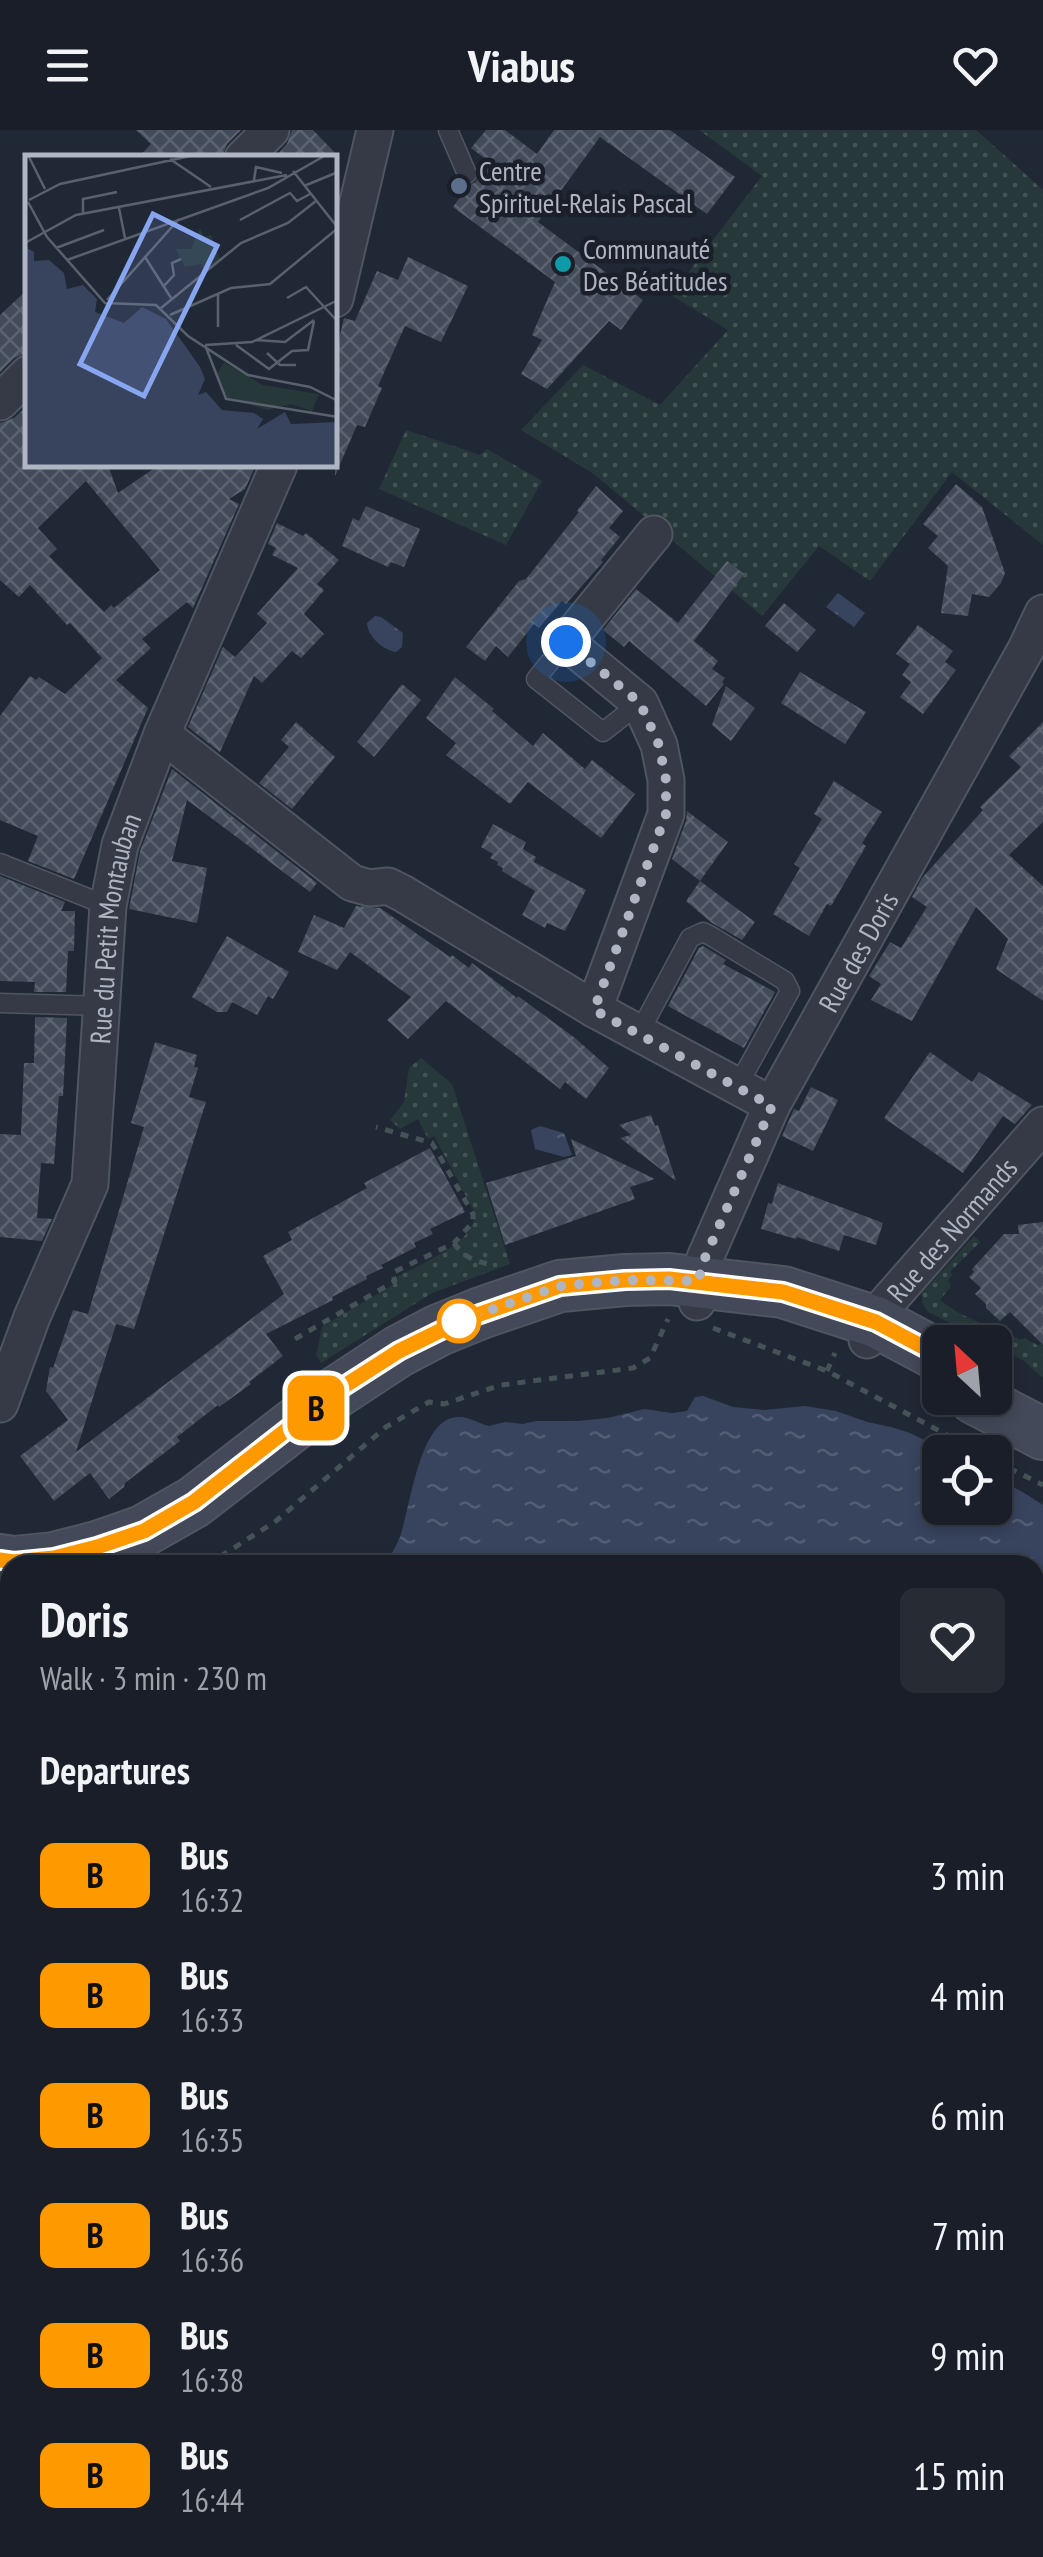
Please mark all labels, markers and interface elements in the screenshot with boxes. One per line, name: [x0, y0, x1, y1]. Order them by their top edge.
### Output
text: Viabus: [468, 36, 575, 94]
icon: menu: [40, 38, 95, 93]
icon: heart: [948, 38, 1003, 93]
place label: Centre Spirituel-Relais Pascal: [479, 152, 693, 221]
inset map: [25, 155, 338, 468]
marker: Centre Spirituel-Relais Pascal: [448, 175, 470, 197]
place label: Communauté Des Béatitudes: [583, 230, 727, 299]
marker: Communauté Des Béatitudes: [552, 253, 574, 275]
your location: [541, 617, 591, 667]
street label: Rue du Petit Montauban: [81, 808, 149, 1045]
street label: Rue des Doris: [809, 885, 906, 1018]
street label: Rue des Normands: [878, 1149, 1025, 1309]
unlabelled marker: [438, 1300, 480, 1342]
north arrow: [922, 1325, 1012, 1415]
map controls: [922, 1325, 1012, 1525]
line badge: B: [284, 1376, 348, 1440]
text: B: [307, 1385, 325, 1431]
button: locate: [922, 1435, 1012, 1525]
text: Doris: [40, 1588, 129, 1650]
button: heart: [900, 1588, 1005, 1693]
text: Walk · 3 min · 230 m: [40, 1657, 267, 1699]
text: Departures: [40, 1745, 190, 1794]
text: Bus: [180, 1830, 229, 1879]
text: 3 min: [930, 1851, 1005, 1900]
text: B: [86, 1852, 104, 1898]
text: 16:32: [180, 1879, 244, 1921]
text: Bus: [180, 1950, 229, 1999]
text: 4 min: [930, 1971, 1005, 2020]
text: B: [86, 1972, 104, 2018]
text: 16:33: [180, 1999, 244, 2041]
text: Bus: [180, 2070, 229, 2119]
text: 6 min: [930, 2091, 1005, 2140]
text: B: [86, 2092, 104, 2138]
text: 16:35: [180, 2119, 244, 2161]
text: Bus: [180, 2190, 229, 2239]
text: 7 min: [932, 2211, 1005, 2260]
text: B: [86, 2212, 104, 2258]
text: 16:36: [180, 2239, 244, 2281]
text: Bus: [180, 2310, 229, 2359]
text: 9 min: [930, 2331, 1005, 2380]
text: B: [86, 2332, 104, 2378]
text: 16:38: [180, 2359, 244, 2401]
text: Bus: [180, 2430, 229, 2479]
text: 15 min: [913, 2451, 1005, 2500]
text: B: [86, 2452, 104, 2498]
text: 16:44: [180, 2479, 244, 2521]

